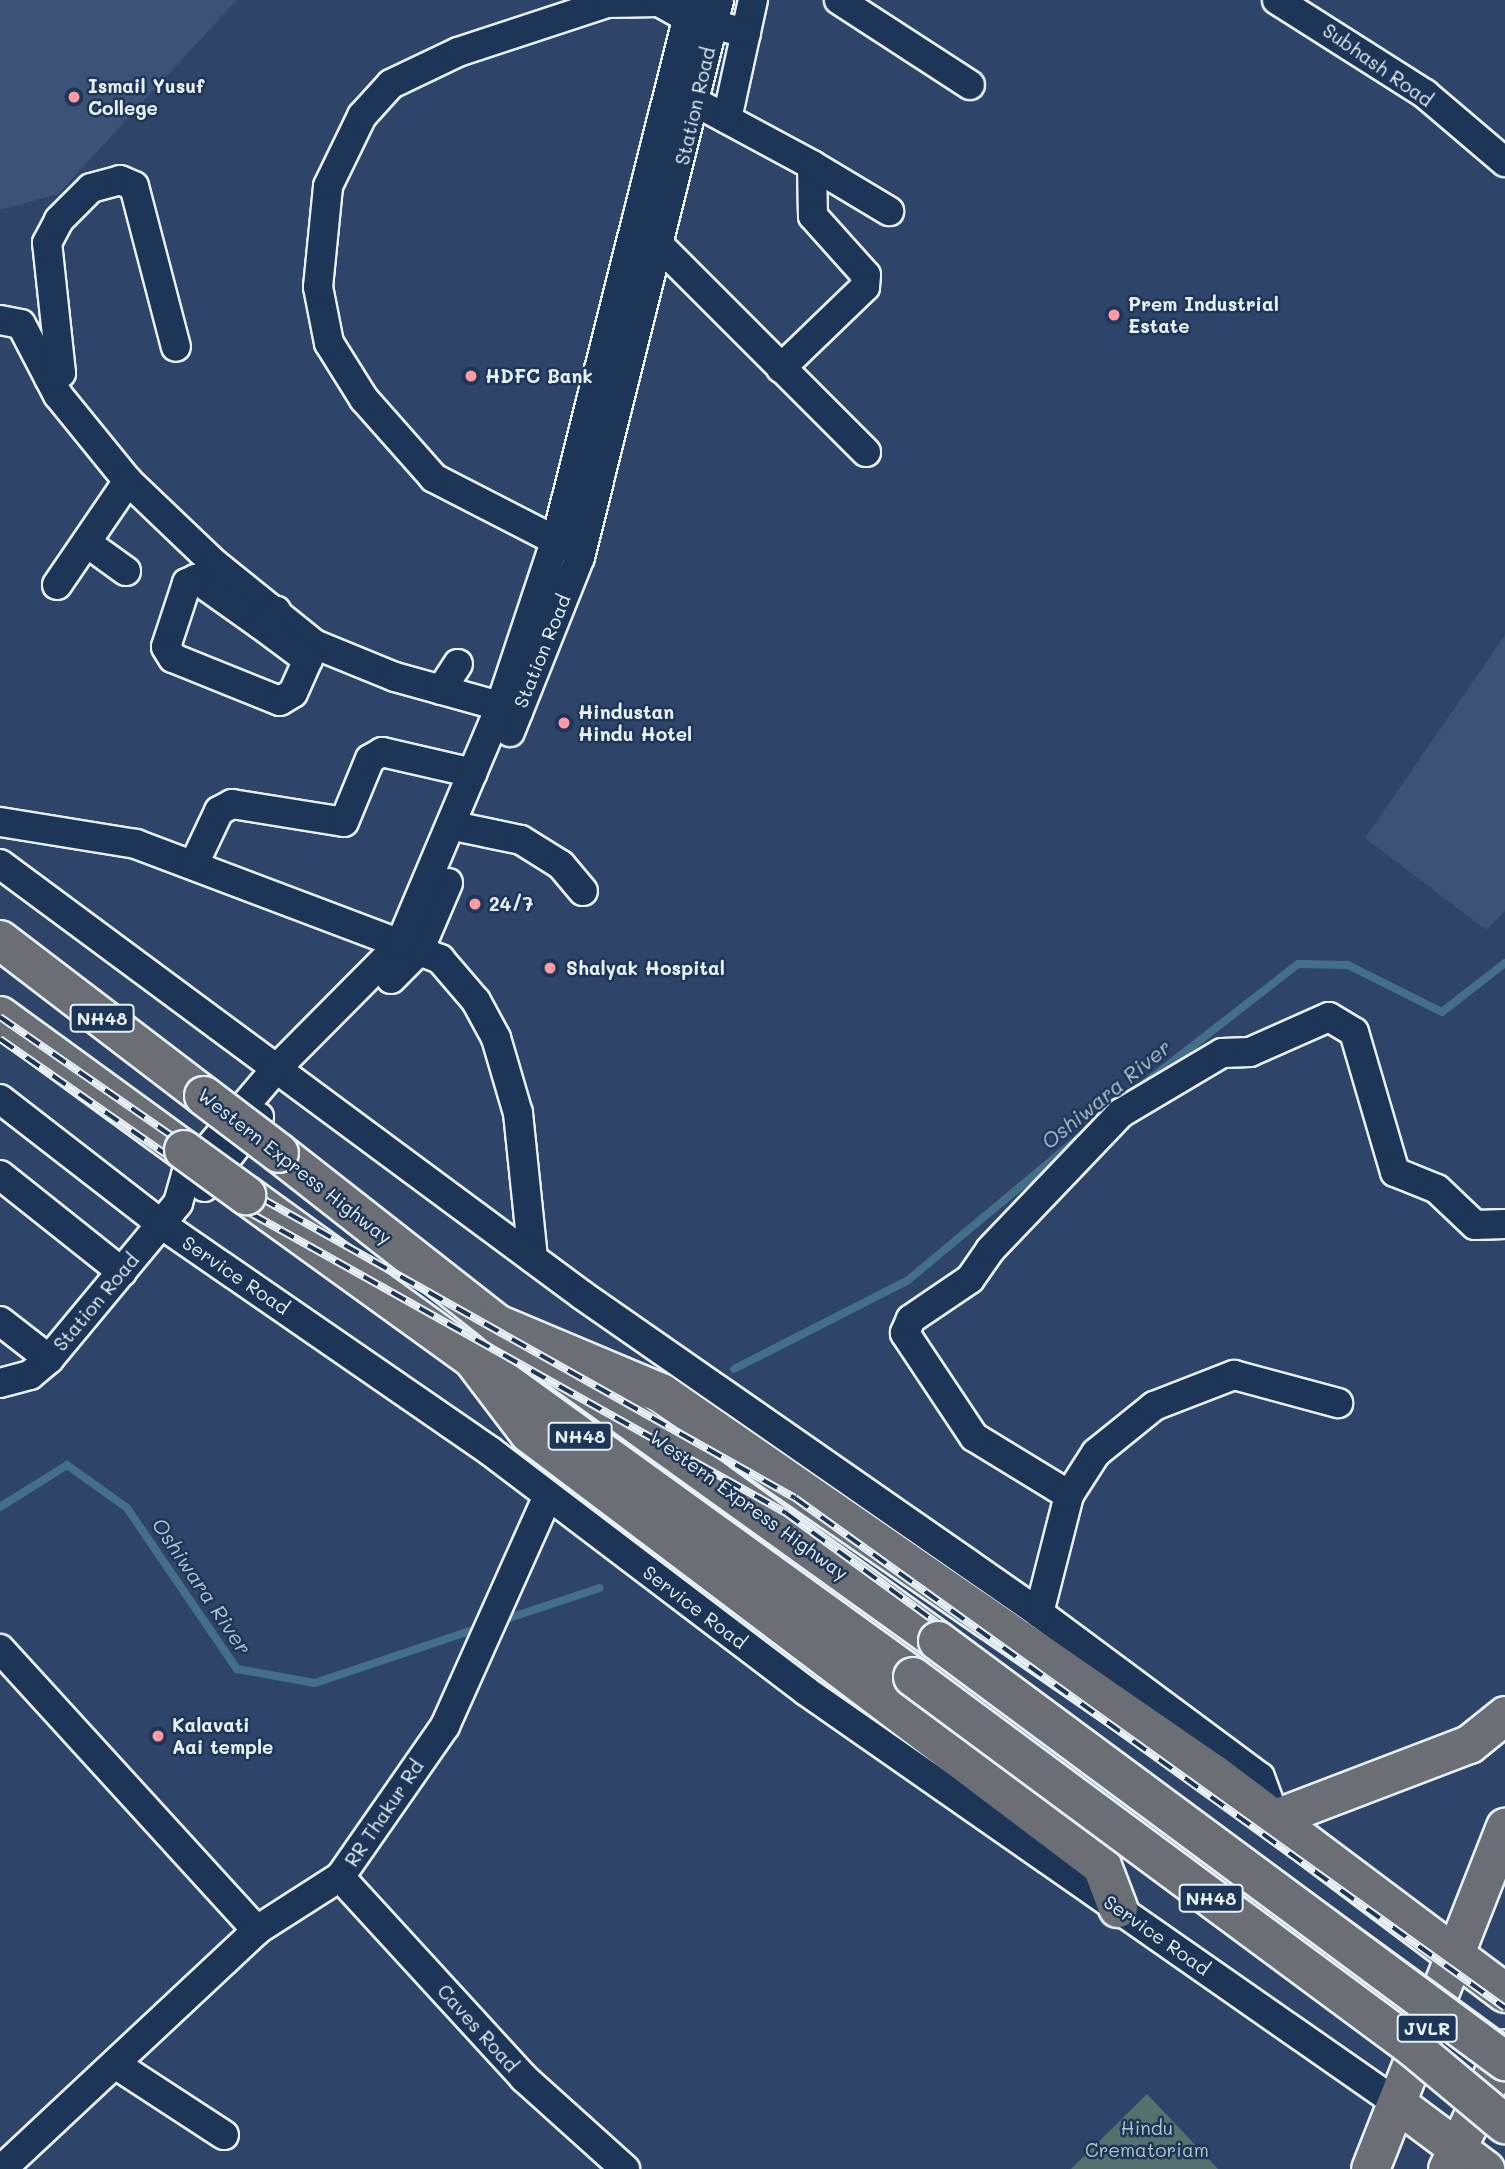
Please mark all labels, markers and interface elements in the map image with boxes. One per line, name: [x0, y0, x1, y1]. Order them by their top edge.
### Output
street label: Subhash Road: [1319, 19, 1437, 111]
street label: Station Road: [670, 45, 720, 167]
place label: Ismail Yusuf College: [88, 75, 204, 119]
marker: Ismail Yusuf College: [66, 89, 82, 105]
place label: Prem Industrial Estate: [1128, 293, 1279, 337]
marker: Prem Industrial Estate: [1106, 307, 1122, 323]
place label: HDFC Bank: [485, 365, 593, 387]
marker: HDFC Bank: [463, 368, 479, 384]
street label: Station Road: [509, 591, 575, 711]
place label: Hindustan Hindu Hotel: [578, 701, 692, 745]
marker: Hindustan Hindu Hotel: [556, 715, 572, 731]
place label: 24/7: [489, 893, 533, 915]
marker: 24/7: [467, 896, 483, 912]
place label: Shalyak Hospital: [566, 957, 725, 979]
marker: Shalyak Hospital: [540, 958, 560, 978]
road number: NH48: [69, 1003, 135, 1032]
water label: Oshiwara River: [1036, 1034, 1176, 1154]
street label: Western Express Highway: [194, 1083, 396, 1249]
street label: Service Road: [178, 1231, 294, 1319]
street label: Station Road: [49, 1249, 143, 1355]
road number: NH48: [547, 1422, 613, 1450]
street label: Western Express Highway: [645, 1425, 853, 1585]
water label: Oshiwara River: [147, 1513, 257, 1659]
street label: Service Road: [639, 1561, 751, 1653]
place label: Kalavati Aai temple: [172, 1714, 273, 1758]
marker: Kalavati Aai temple: [150, 1728, 166, 1744]
street label: RR Thakur Rd: [340, 1755, 428, 1871]
road number: NH48: [1178, 1884, 1244, 1912]
street label: Service Road: [1100, 1890, 1214, 1980]
street label: Caves Road: [433, 1980, 523, 2076]
road number: JVLR: [1396, 2014, 1458, 2042]
park label: Hindu Crematoriam: [1085, 2117, 1209, 2161]

